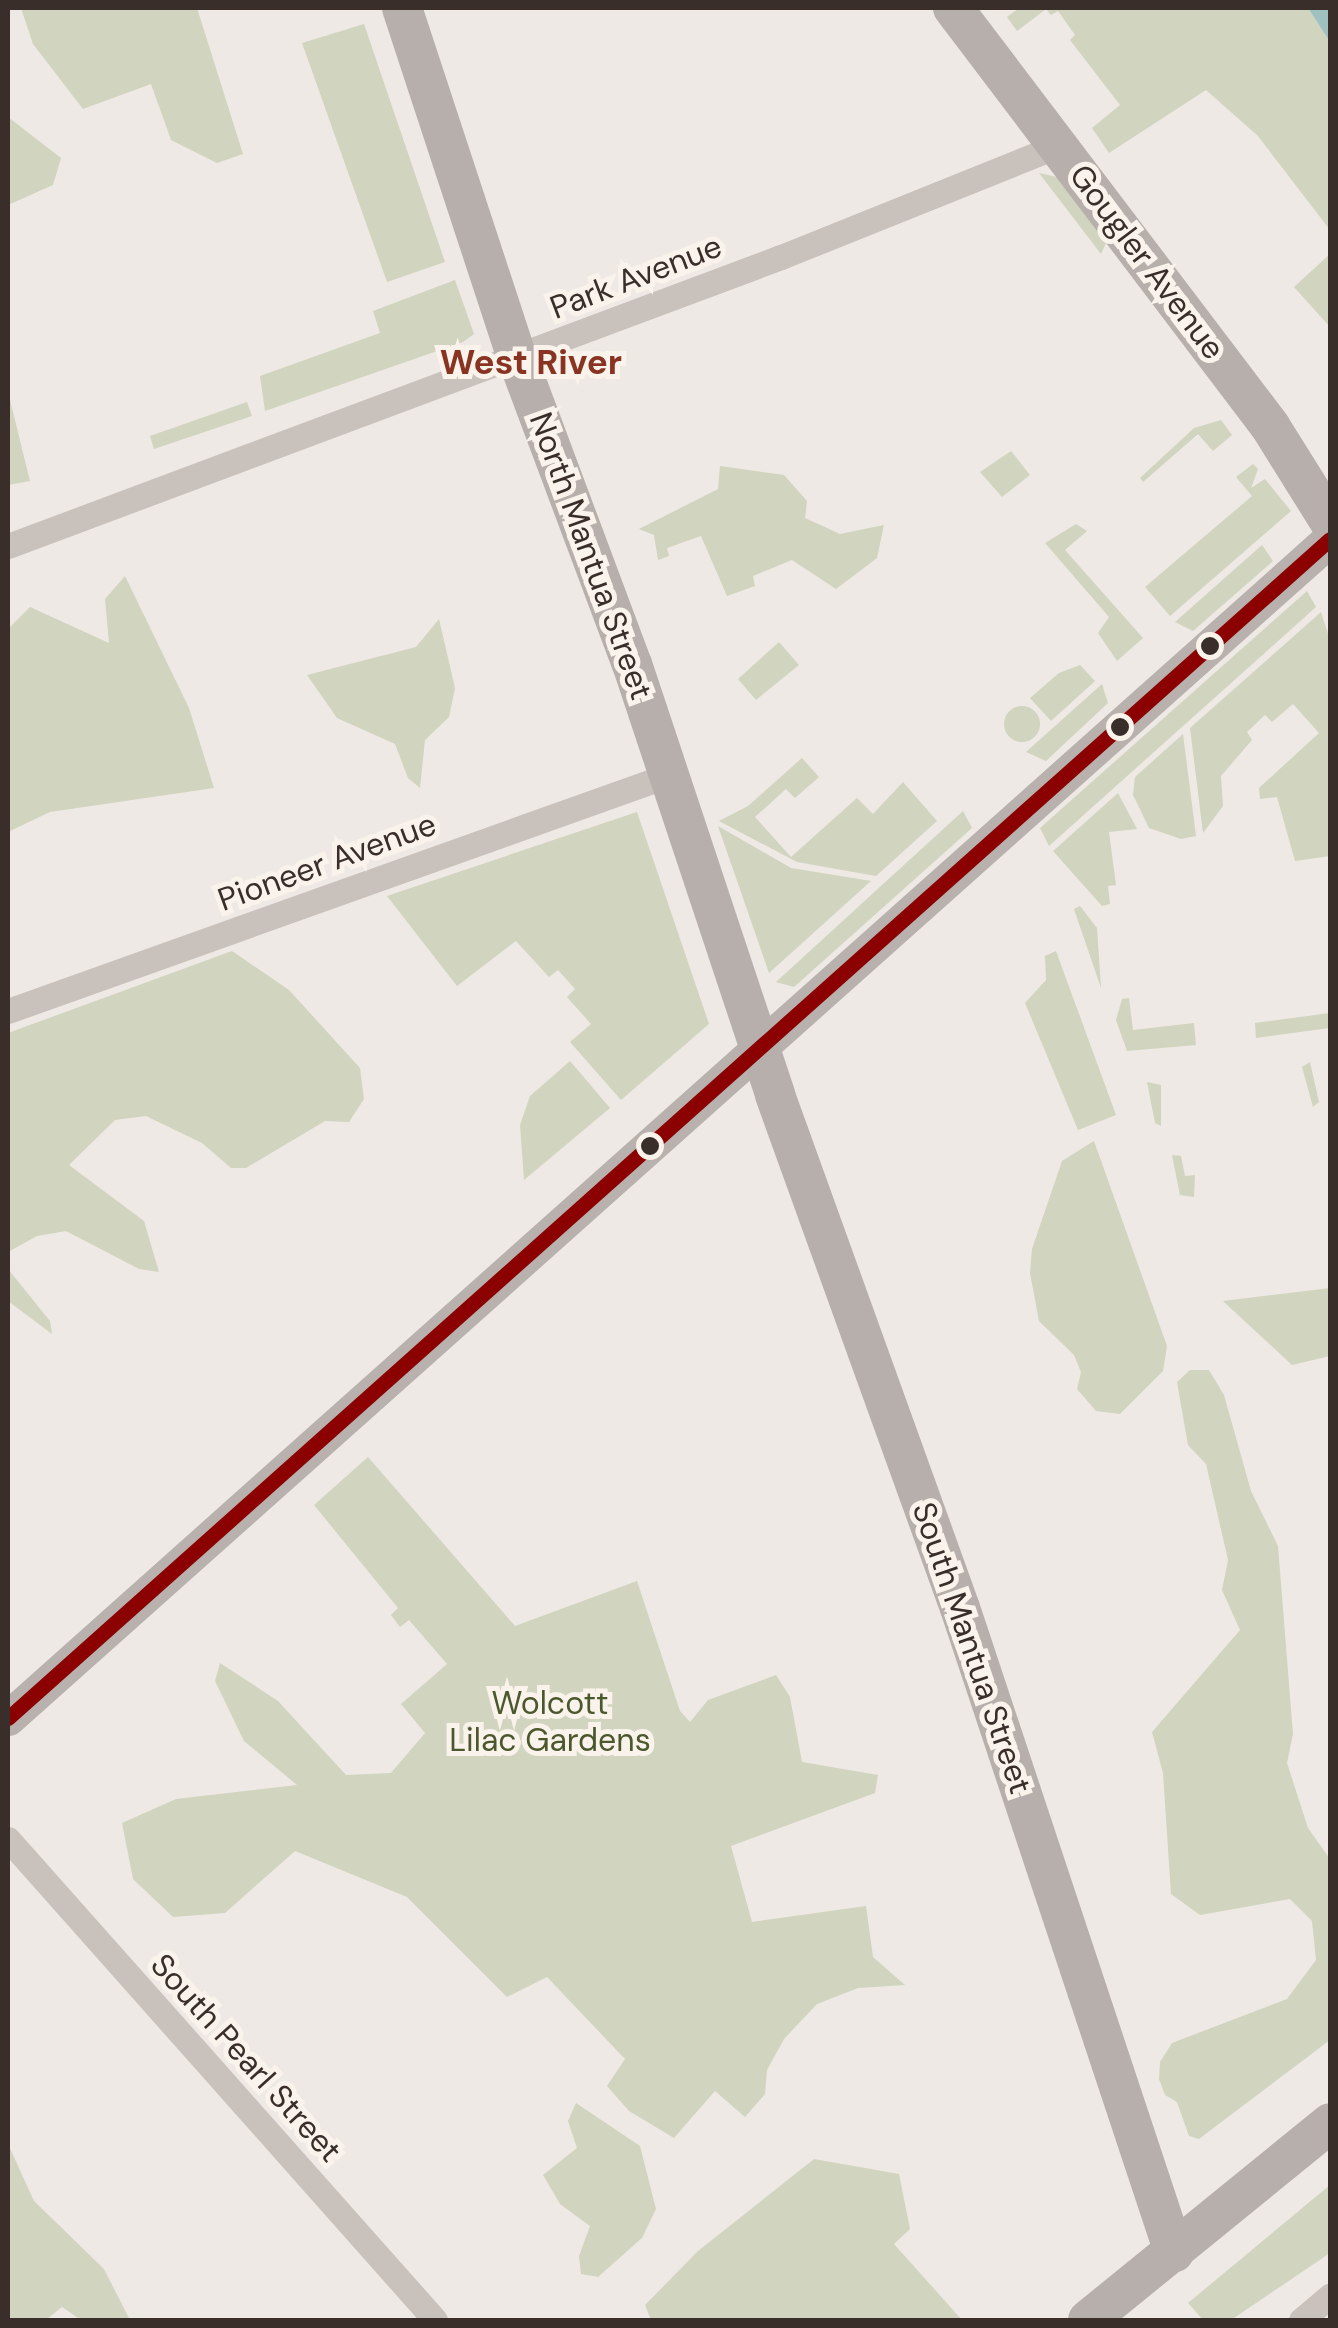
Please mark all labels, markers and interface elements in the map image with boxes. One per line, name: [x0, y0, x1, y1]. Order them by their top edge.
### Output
street label: Gougler Avenue: [1061, 157, 1233, 367]
street label: Park Avenue: [545, 227, 727, 327]
district label: West River: [440, 341, 622, 383]
street label: North Mantua Street: [521, 407, 661, 705]
unlabelled marker: [1200, 636, 1220, 656]
unlabelled marker: [1110, 717, 1130, 737]
street label: Pioneer Avenue: [213, 805, 441, 919]
unlabelled marker: [640, 1136, 660, 1156]
street label: South Mantua Street: [904, 1497, 1040, 1799]
park label: Wolcott Lilac Gardens: [449, 1685, 651, 1760]
street label: South Pearl Street: [142, 1946, 350, 2170]

